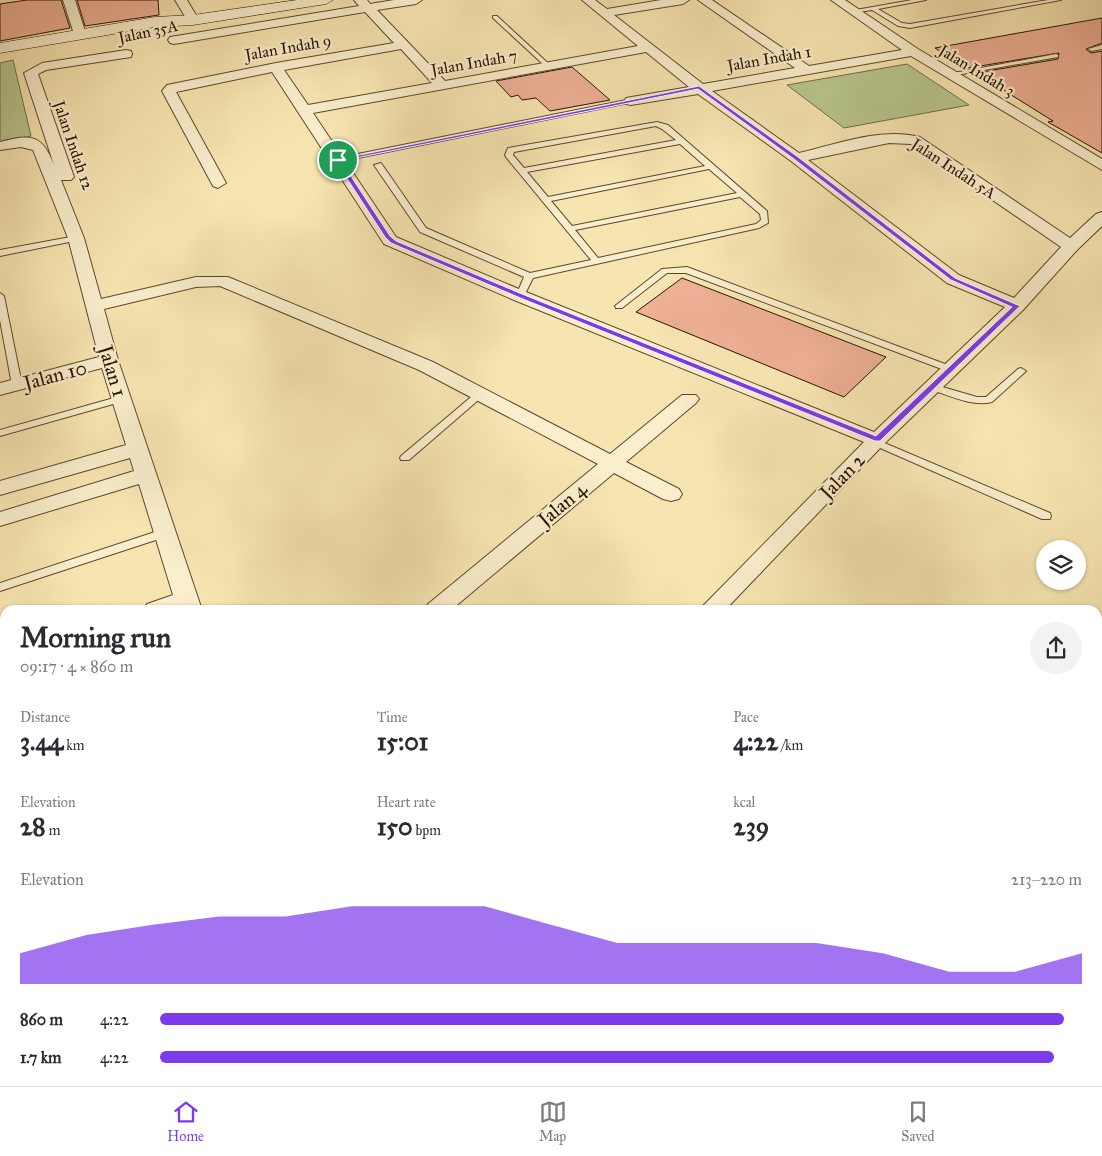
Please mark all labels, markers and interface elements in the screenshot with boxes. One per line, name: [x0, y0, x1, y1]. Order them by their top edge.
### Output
street label: Jalan 35A: [115, 16, 180, 48]
street label: Jalan Indah 9: [241, 31, 333, 66]
street label: Jalan Indah 3: [933, 39, 1018, 101]
street label: Jalan Indah 1: [724, 42, 813, 77]
street label: Jalan Indah 7: [428, 46, 519, 81]
street label: Jalan Indah 12: [48, 96, 98, 193]
street label: Jalan Indah 5A: [906, 133, 1000, 204]
pin: [317, 139, 359, 181]
icon: arrive: [324, 146, 352, 174]
street label: Jalan 1: [92, 340, 132, 400]
street label: Jalan 10: [19, 355, 90, 396]
street label: Jalan 2: [813, 448, 871, 506]
street label: Jalan 4: [531, 476, 593, 533]
map controls: [1036, 540, 1086, 590]
button: layers: [1036, 540, 1086, 590]
text: Morning run: [20, 620, 171, 655]
button: share: [1030, 622, 1082, 674]
text: 09:17 · 4 × 860 m: [20, 657, 133, 676]
text: Distance: [20, 709, 70, 726]
text: Time: [377, 709, 408, 726]
text: Pace: [733, 709, 759, 726]
text: 3.44: [20, 726, 63, 757]
text: 15:01: [377, 726, 428, 757]
text: 4:22: [733, 726, 778, 757]
text: km: [63, 737, 85, 754]
text: /km: [778, 737, 803, 754]
text: Elevation: [20, 794, 76, 811]
text: Heart rate: [377, 794, 436, 811]
text: kcal: [733, 794, 755, 811]
text: 28: [20, 811, 46, 842]
text: 150: [377, 811, 413, 842]
text: 239: [733, 811, 769, 842]
text: m: [46, 822, 60, 839]
text: bpm: [413, 822, 441, 839]
text: Elevation: [20, 870, 84, 889]
text: 213–220 m: [1011, 870, 1082, 889]
text: 860 m: [20, 1010, 63, 1029]
text: 4:22: [100, 1010, 129, 1029]
text: 1.7 km: [20, 1048, 62, 1067]
text: 4:22: [100, 1048, 129, 1067]
tab: Home: [167, 1098, 204, 1145]
tab: Map: [539, 1098, 567, 1145]
tab: Saved: [901, 1098, 935, 1145]

